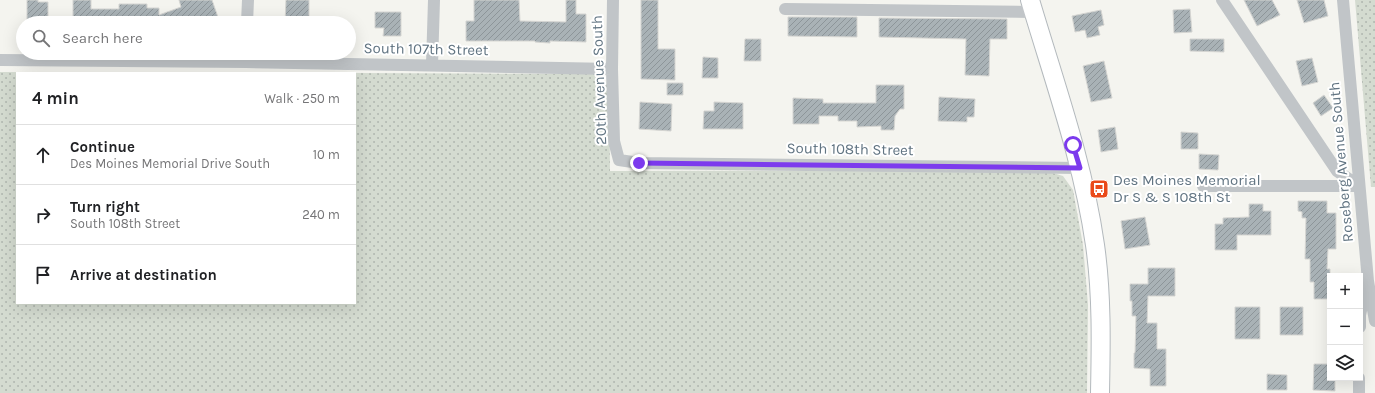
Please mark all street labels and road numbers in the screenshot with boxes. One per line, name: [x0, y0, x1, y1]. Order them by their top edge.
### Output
street label: 20th Avenue South: [588, 15, 610, 145]
street label: South 107th Street: [363, 39, 489, 59]
street label: Roseberg Avenue South: [1325, 81, 1357, 243]
street label: South 108th Street: [786, 139, 914, 159]

